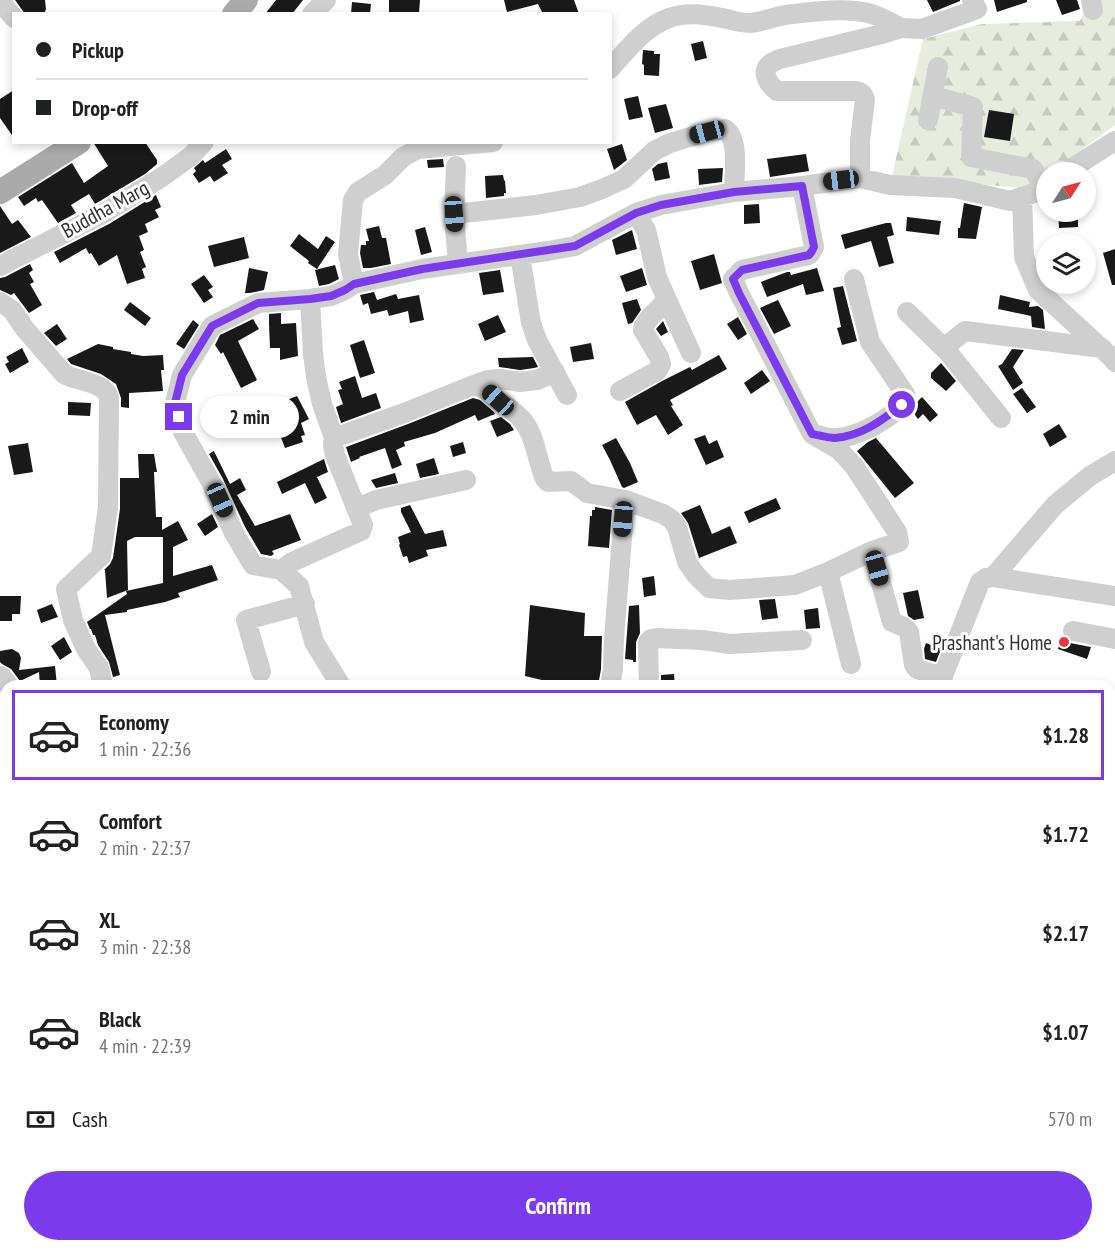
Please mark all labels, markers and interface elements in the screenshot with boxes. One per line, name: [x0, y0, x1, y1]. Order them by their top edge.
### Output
text: Pickup: [72, 36, 124, 64]
text: Drop-off: [72, 94, 138, 122]
car: [687, 119, 727, 145]
north arrow: [1036, 162, 1096, 222]
map controls: [1036, 162, 1096, 294]
car: [822, 169, 860, 191]
street label: Buddha Marg: [57, 174, 153, 244]
car: [444, 195, 464, 233]
button: layers: [1036, 234, 1096, 294]
car: [479, 381, 517, 419]
route start: [888, 391, 915, 418]
callout: 2 min: [200, 396, 299, 438]
route end: [165, 403, 192, 430]
text: 2 min: [229, 404, 270, 430]
car: [204, 480, 236, 520]
car: [612, 500, 634, 538]
car: [863, 548, 891, 588]
place label: Prashant's Home: [932, 629, 1052, 656]
marker: Prashant's Home: [1057, 635, 1071, 649]
icon: car: [27, 708, 81, 762]
text: Economy: [99, 708, 169, 736]
text: $1.28: [1042, 721, 1089, 749]
text: 1 min · 22:36: [99, 736, 191, 762]
icon: car: [27, 807, 81, 861]
text: Comfort: [99, 807, 162, 835]
text: $1.72: [1042, 820, 1089, 848]
text: 2 min · 22:37: [99, 835, 191, 861]
icon: car: [27, 906, 81, 960]
text: XL: [99, 906, 120, 934]
text: $2.17: [1042, 919, 1089, 947]
text: 3 min · 22:38: [99, 934, 191, 960]
icon: car: [27, 1005, 81, 1059]
text: Black: [99, 1005, 141, 1033]
text: $1.07: [1042, 1018, 1089, 1046]
text: 4 min · 22:39: [99, 1033, 191, 1059]
icon: cash: [24, 1103, 57, 1136]
text: Cash: [72, 1105, 108, 1133]
text: 570 m: [1048, 1106, 1092, 1132]
button: Confirm: [24, 1171, 1092, 1240]

